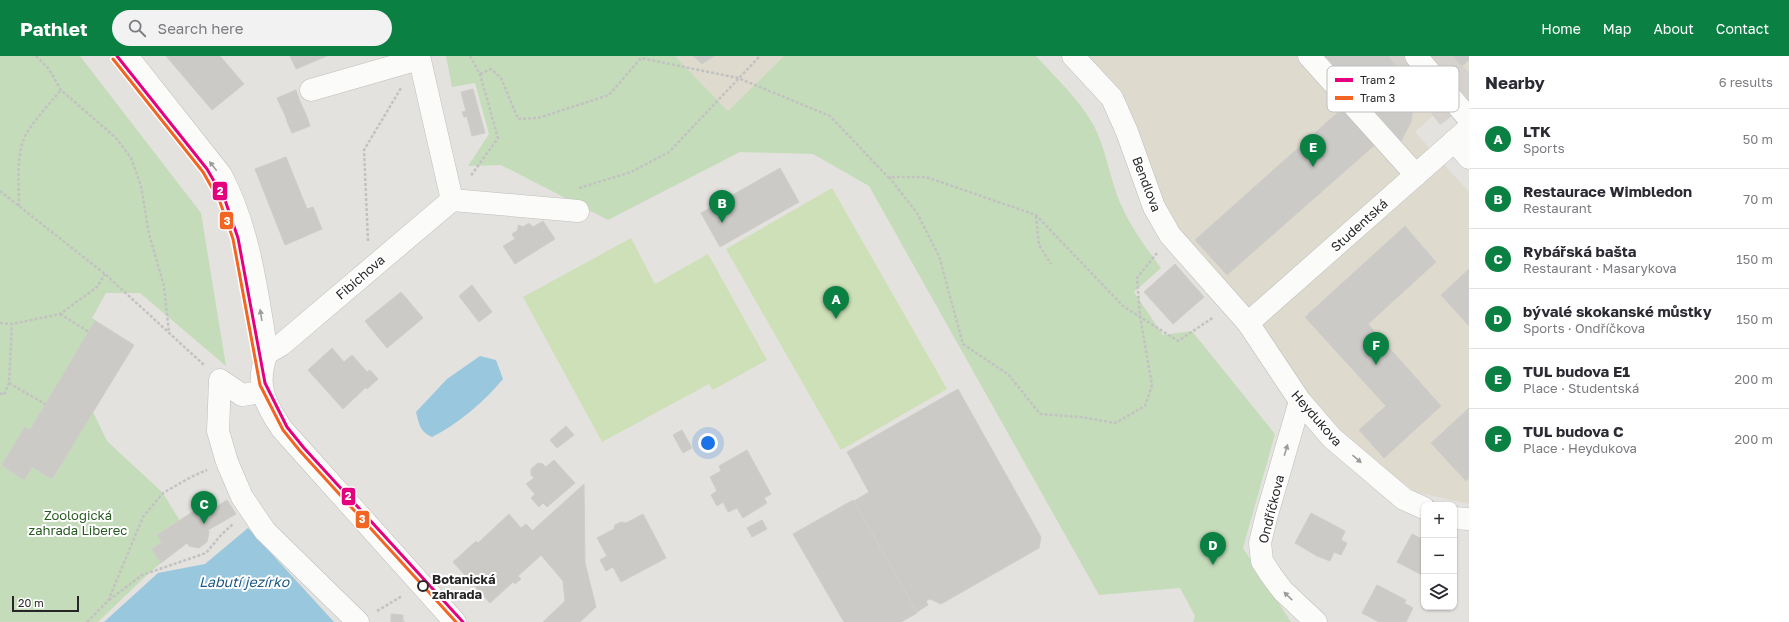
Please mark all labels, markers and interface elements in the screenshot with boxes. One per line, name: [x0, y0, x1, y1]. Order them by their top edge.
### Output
search box: [112, 10, 392, 46]
text: Pathlet: [20, 17, 88, 40]
icon: search: [126, 17, 148, 39]
text: Search here: [158, 19, 244, 37]
text: Home: [1541, 20, 1581, 37]
text: Map: [1603, 20, 1631, 37]
text: About: [1653, 20, 1694, 37]
text: Contact: [1716, 20, 1769, 37]
legend: [1327, 66, 1459, 112]
text: Nearby: [1485, 72, 1545, 93]
text: Tram 2: [1360, 73, 1395, 86]
text: 6 results: [1719, 74, 1773, 90]
text: Tram 3: [1360, 91, 1395, 104]
text: LTK: [1523, 122, 1551, 140]
text: A: [1493, 131, 1503, 147]
text: 50 m: [1743, 131, 1773, 147]
pin: E: [1300, 134, 1326, 167]
text: Sports: [1523, 140, 1565, 156]
street label: Bendlova: [1129, 154, 1165, 214]
one-way arrow: [209, 160, 218, 171]
line badge: 2: [212, 181, 228, 201]
text: Restaurace Wimbledon: [1523, 182, 1692, 200]
text: 2: [217, 184, 224, 197]
pin: B: [709, 190, 735, 223]
text: B: [1493, 191, 1503, 207]
text: 70 m: [1743, 191, 1773, 207]
street label: Studentská: [1327, 195, 1391, 255]
text: Restaurant: [1523, 200, 1592, 216]
line badge: 3: [219, 211, 234, 230]
text: 3: [224, 214, 231, 227]
text: Rybářská bašta: [1523, 242, 1637, 260]
street label: Fibichova: [332, 251, 388, 303]
text: C: [1493, 251, 1503, 267]
text: 150 m: [1736, 251, 1773, 267]
text: Restaurant · Masarykova: [1523, 260, 1677, 276]
pin: A: [823, 286, 849, 319]
text: bývalé skokanské můstky: [1523, 302, 1712, 320]
one-way arrow: [258, 308, 264, 321]
text: D: [1493, 311, 1503, 327]
text: 150 m: [1736, 311, 1773, 327]
text: Sports · Ondříčkova: [1523, 320, 1645, 336]
pin: F: [1363, 332, 1389, 365]
text: TUL budova E1: [1523, 362, 1630, 380]
text: E: [1494, 371, 1502, 387]
text: 200 m: [1735, 371, 1773, 387]
text: Place · Studentská: [1523, 380, 1639, 396]
street label: Heydukova: [1288, 387, 1346, 449]
text: TUL budova C: [1523, 422, 1624, 440]
text: F: [1494, 431, 1502, 447]
text: 200 m: [1735, 431, 1773, 447]
your location: [698, 433, 718, 453]
text: Place · Heydukova: [1523, 440, 1637, 456]
one-way arrow: [1283, 443, 1289, 455]
one-way arrow: [1351, 455, 1362, 464]
street label: Ondříčkova: [1255, 473, 1287, 545]
line badge: 2: [341, 487, 356, 506]
text: 2: [345, 489, 352, 502]
pin: C: [191, 491, 217, 524]
map controls: [1421, 502, 1457, 610]
button: +: [1421, 502, 1457, 538]
park label: Zoologická zahrada Liberec: [29, 507, 127, 538]
line badge: 3: [355, 510, 370, 529]
text: 3: [359, 512, 366, 525]
pin: D: [1200, 532, 1226, 565]
button: −: [1421, 538, 1457, 574]
place label: Botanická zahrada: [432, 571, 496, 602]
water label: Labutí jezírko: [199, 573, 291, 590]
button: layers: [1421, 574, 1457, 610]
marker: Botanická zahrada: [417, 580, 429, 592]
one-way arrow: [1283, 591, 1293, 600]
scale bar: [12, 594, 79, 613]
text: 20 m: [18, 596, 44, 609]

